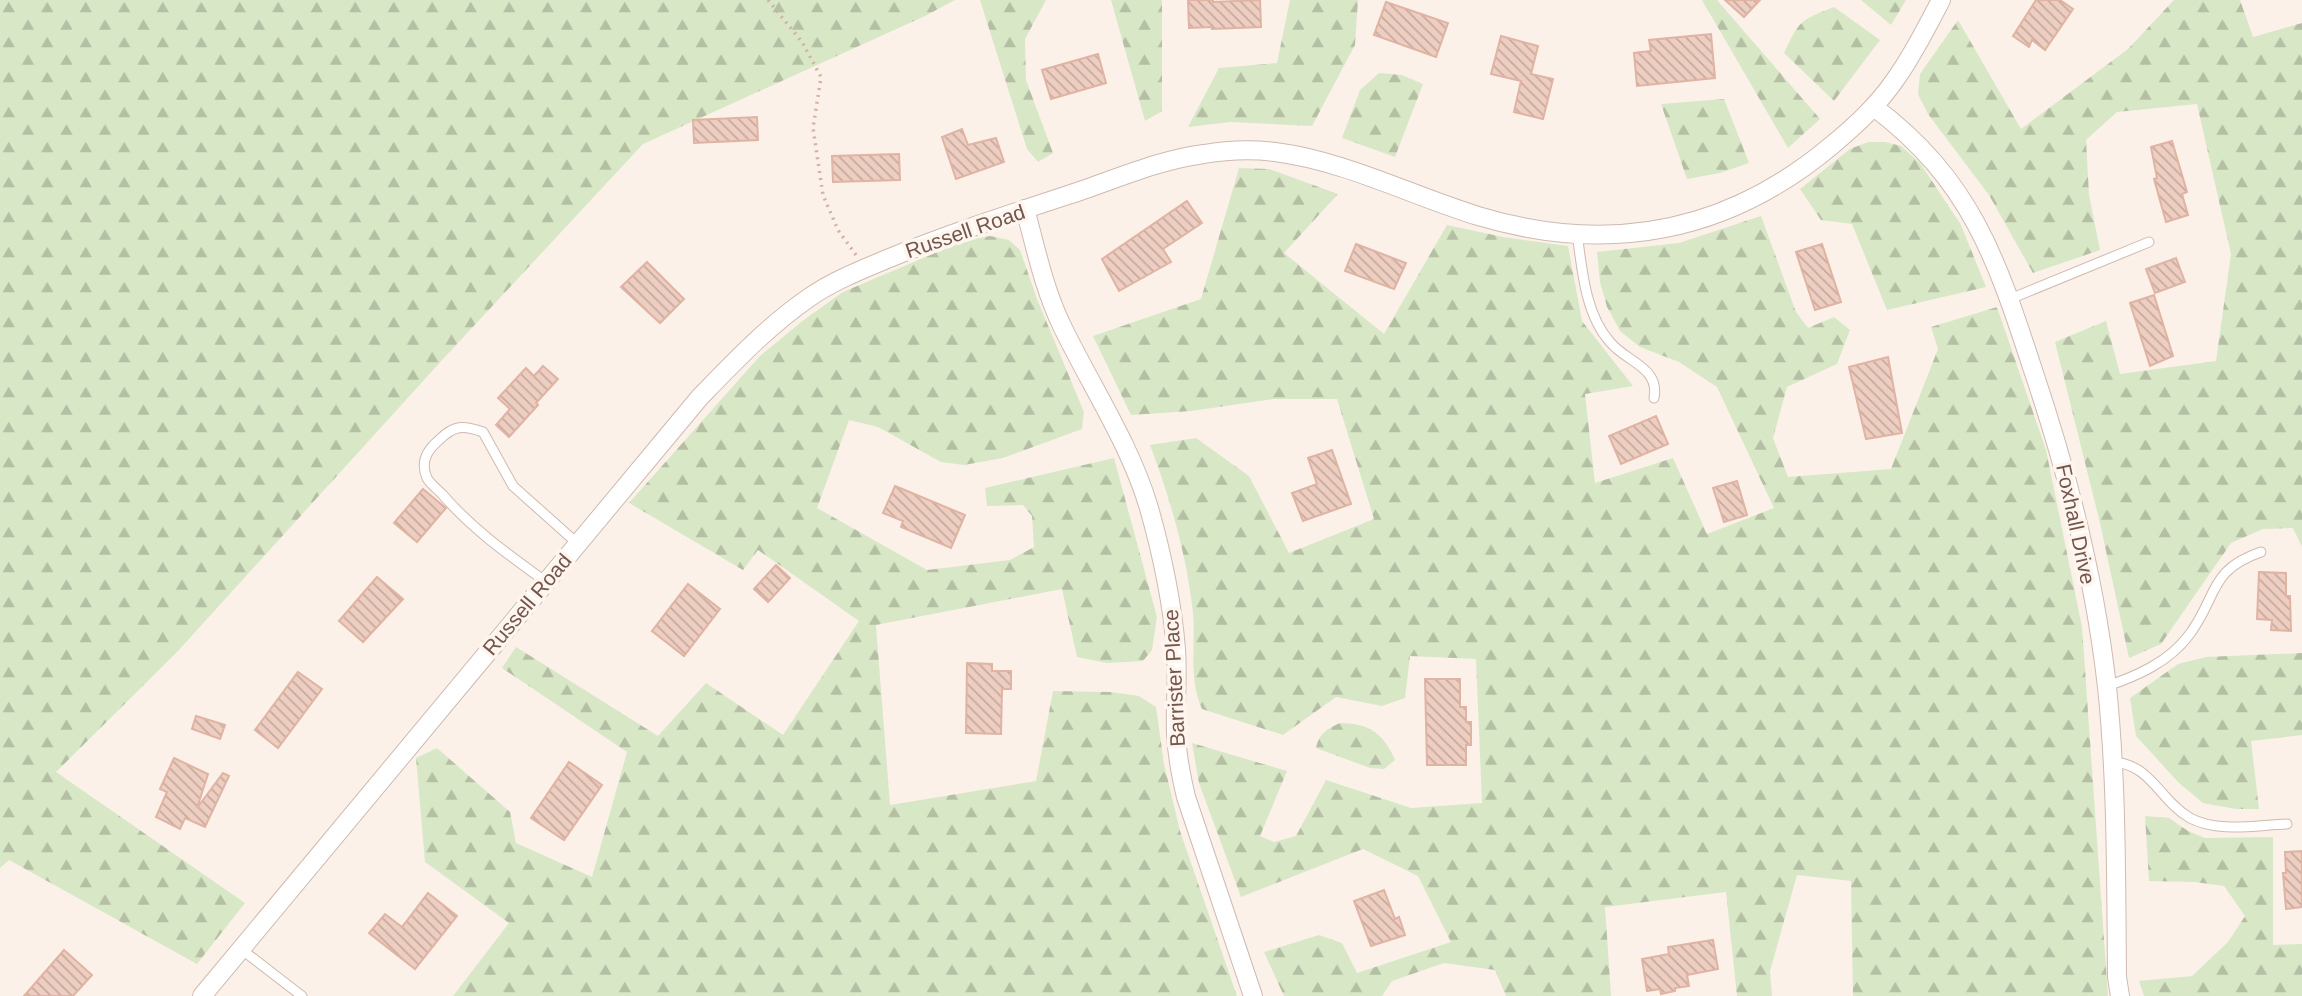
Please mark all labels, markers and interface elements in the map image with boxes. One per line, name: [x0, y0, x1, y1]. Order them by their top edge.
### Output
street label: Russell Road: [902, 200, 1028, 262]
street label: Foxhall Drive: [2052, 462, 2100, 586]
street label: Russell Road: [478, 549, 576, 659]
street label: Barrister Place: [1159, 609, 1189, 747]

